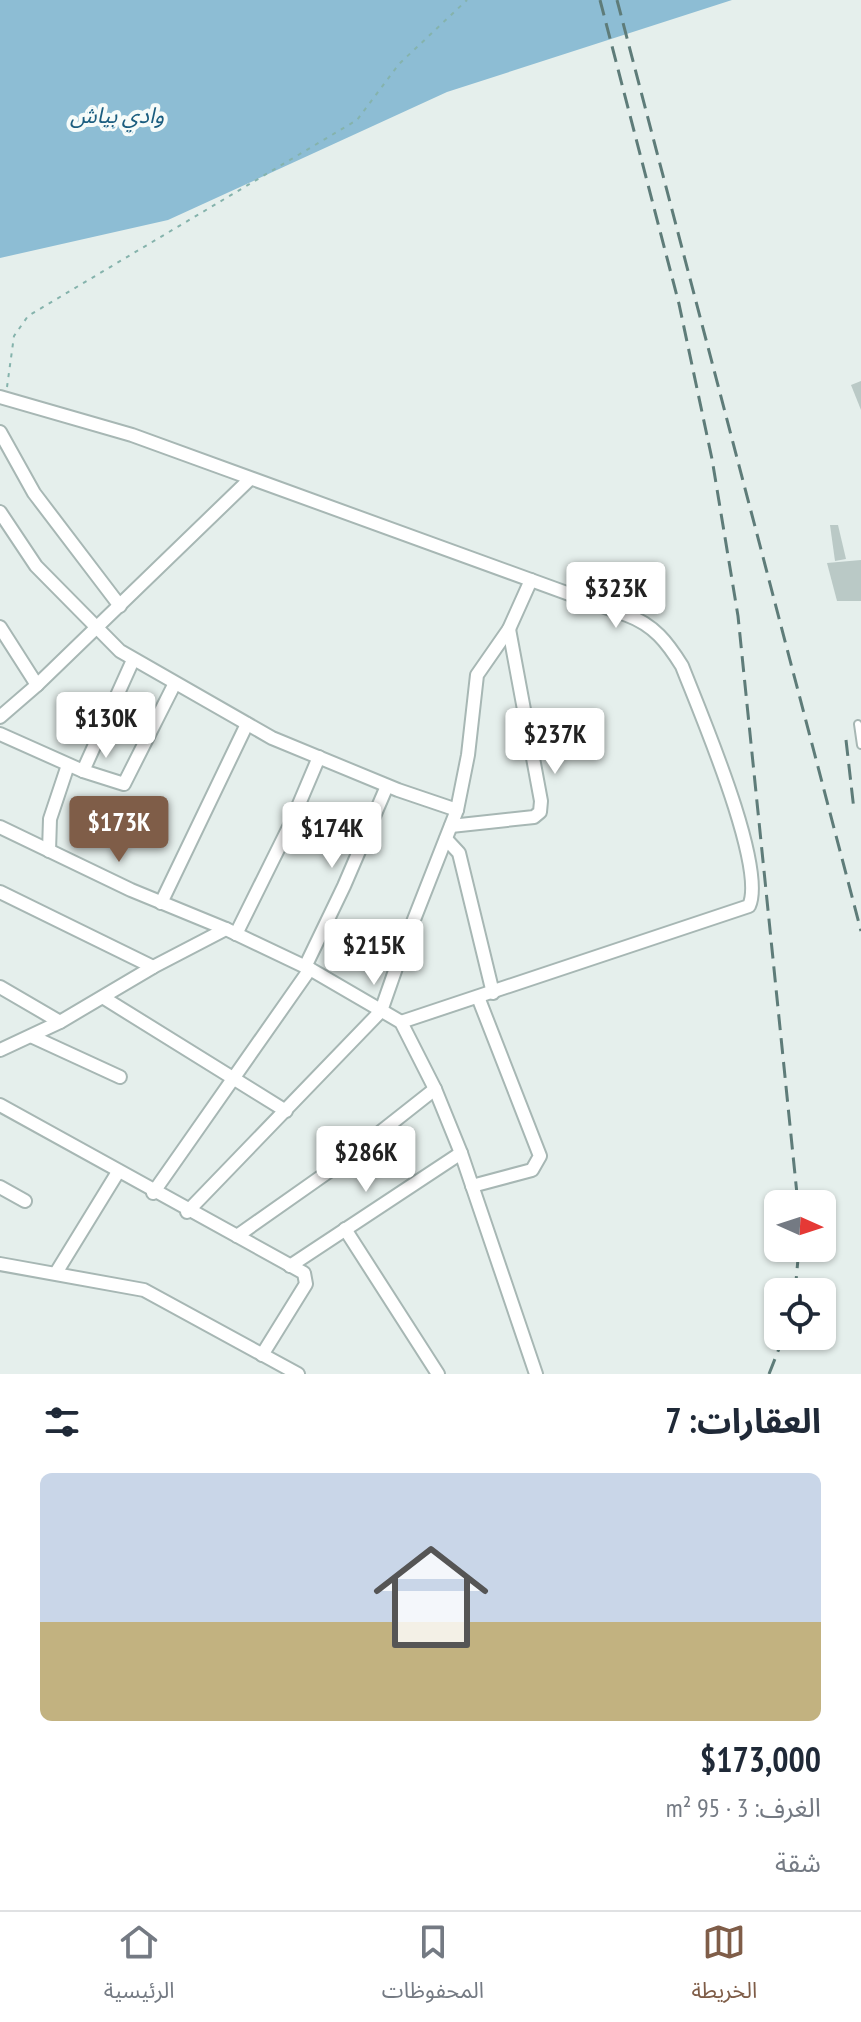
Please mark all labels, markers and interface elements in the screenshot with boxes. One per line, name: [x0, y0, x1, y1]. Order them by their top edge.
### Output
water label: وادي بياش: [70, 101, 164, 133]
pin: $323K: [560, 562, 672, 630]
text: $323K: [584, 571, 648, 604]
pin: $130K: [50, 692, 162, 760]
text: $130K: [74, 701, 138, 734]
pin: $237K: [499, 708, 611, 776]
text: $237K: [523, 717, 587, 750]
pin: $173K: [63, 796, 175, 864]
pin: $174K: [276, 802, 388, 870]
text: $173K: [87, 805, 151, 838]
text: $174K: [300, 811, 364, 844]
pin: $215K: [318, 919, 430, 987]
text: $215K: [342, 928, 406, 961]
pin: $286K: [310, 1126, 422, 1194]
text: $286K: [334, 1135, 398, 1168]
north arrow: [764, 1190, 836, 1262]
map controls: [764, 1190, 836, 1350]
button: locate: [764, 1278, 836, 1350]
text: العقارات: 7: [665, 1398, 821, 1442]
icon: filters: [40, 1400, 84, 1444]
icon: home: [359, 1525, 503, 1669]
text: $173,000: [700, 1737, 821, 1781]
text: الغرف: 3 · 95 m²: [666, 1791, 821, 1824]
text: شقة: [775, 1846, 821, 1879]
tab: الرئيسية: [104, 1920, 174, 2014]
tab: المحفوظات: [382, 1920, 484, 2014]
tab: الخريطة: [691, 1920, 757, 2014]

